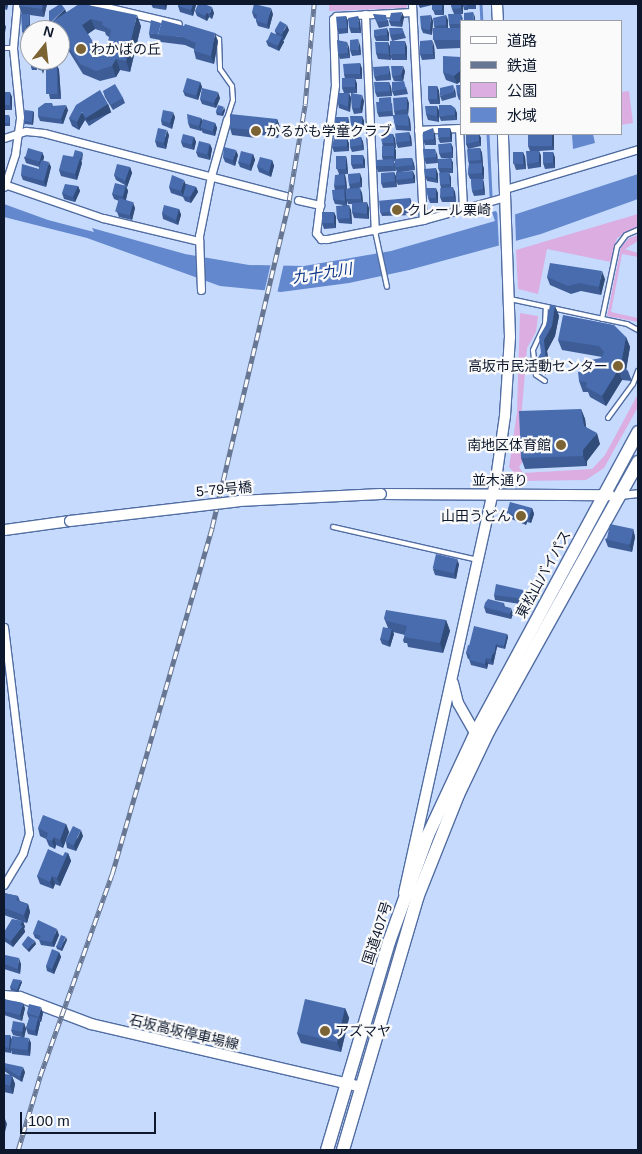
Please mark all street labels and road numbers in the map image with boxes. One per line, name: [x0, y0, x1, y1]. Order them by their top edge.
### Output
street label: 並木通り: [472, 472, 528, 488]
street label: 5-79号橋: [195, 478, 253, 500]
street label: 東松山バイパス: [512, 527, 574, 621]
street label: 国道407号: [359, 899, 395, 967]
street label: 石坂高坂停車場線: [128, 1011, 240, 1053]

